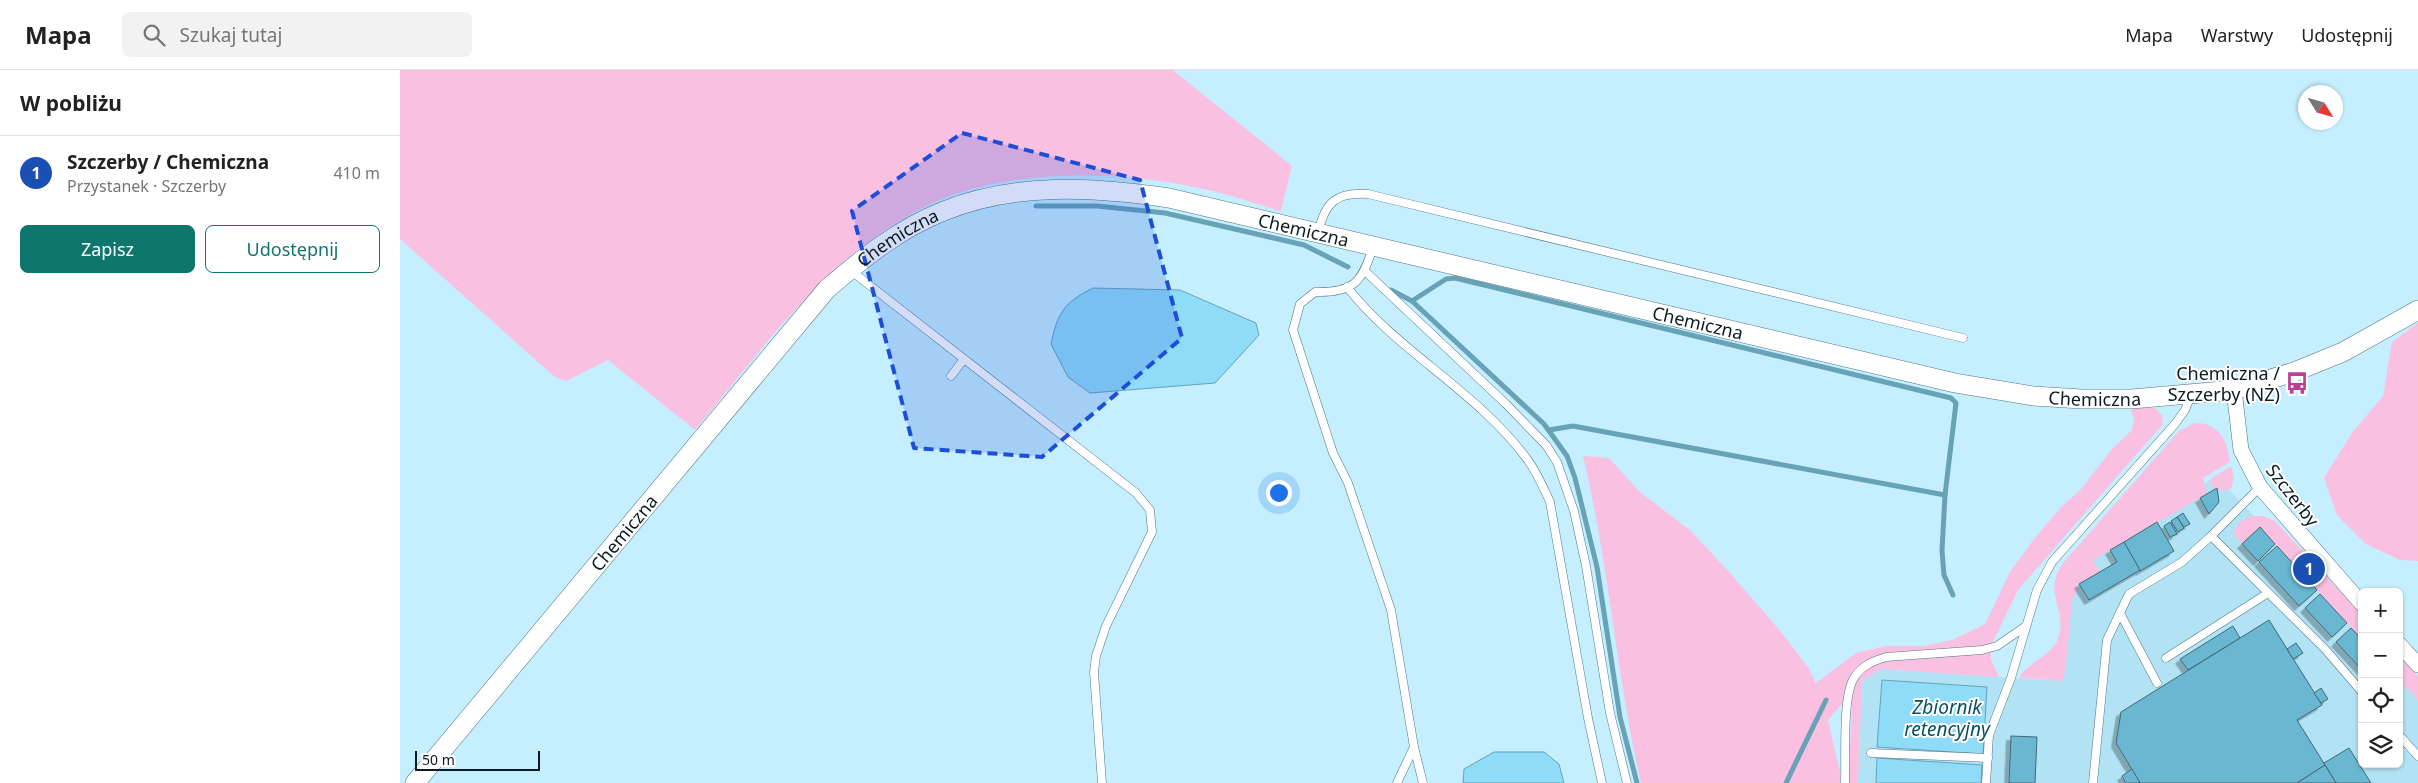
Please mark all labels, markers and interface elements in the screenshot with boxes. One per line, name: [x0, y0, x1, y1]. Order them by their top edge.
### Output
search box: [122, 12, 472, 57]
text: Mapa: [25, 18, 92, 51]
icon: search: [140, 21, 168, 49]
text: Szukaj tutaj: [180, 22, 282, 48]
text: Mapa: [2125, 23, 2173, 47]
text: Warstwy: [2201, 23, 2273, 47]
text: Udostępnij: [2301, 23, 2393, 47]
north arrow: [2298, 85, 2343, 130]
text: W pobliżu: [20, 89, 122, 117]
text: Szczerby / Chemiczna: [67, 149, 269, 175]
text: 1: [31, 162, 41, 184]
text: 410 m: [333, 162, 380, 184]
text: Przystanek · Szczerby: [67, 175, 226, 197]
street label: Chemiczna: [852, 203, 942, 272]
street label: Chemiczna: [1256, 207, 1351, 252]
button: Zapisz: [20, 225, 195, 273]
button: Udostępnij: [205, 225, 380, 273]
street label: Chemiczna: [1650, 300, 1746, 345]
place label: Chemiczna / Szczerby (NŻ): [2168, 361, 2280, 406]
bus stop icon: Chemiczna / Szczerby (NŻ): [2284, 370, 2310, 396]
street label: Chemiczna: [2048, 385, 2142, 411]
street label: Szczerby: [2261, 459, 2325, 532]
your location: [1266, 480, 1292, 506]
street label: Chemiczna: [585, 489, 663, 576]
pin: 1: [2293, 550, 2325, 588]
map controls: [2358, 588, 2403, 768]
button: +: [2358, 588, 2403, 633]
button: −: [2358, 633, 2403, 678]
button: locate: [2358, 678, 2403, 723]
water label: Zbiornik retencyjny: [1904, 694, 1991, 742]
button: layers: [2358, 723, 2403, 768]
scale bar: [415, 748, 540, 771]
text: 50 m: [422, 750, 455, 769]

